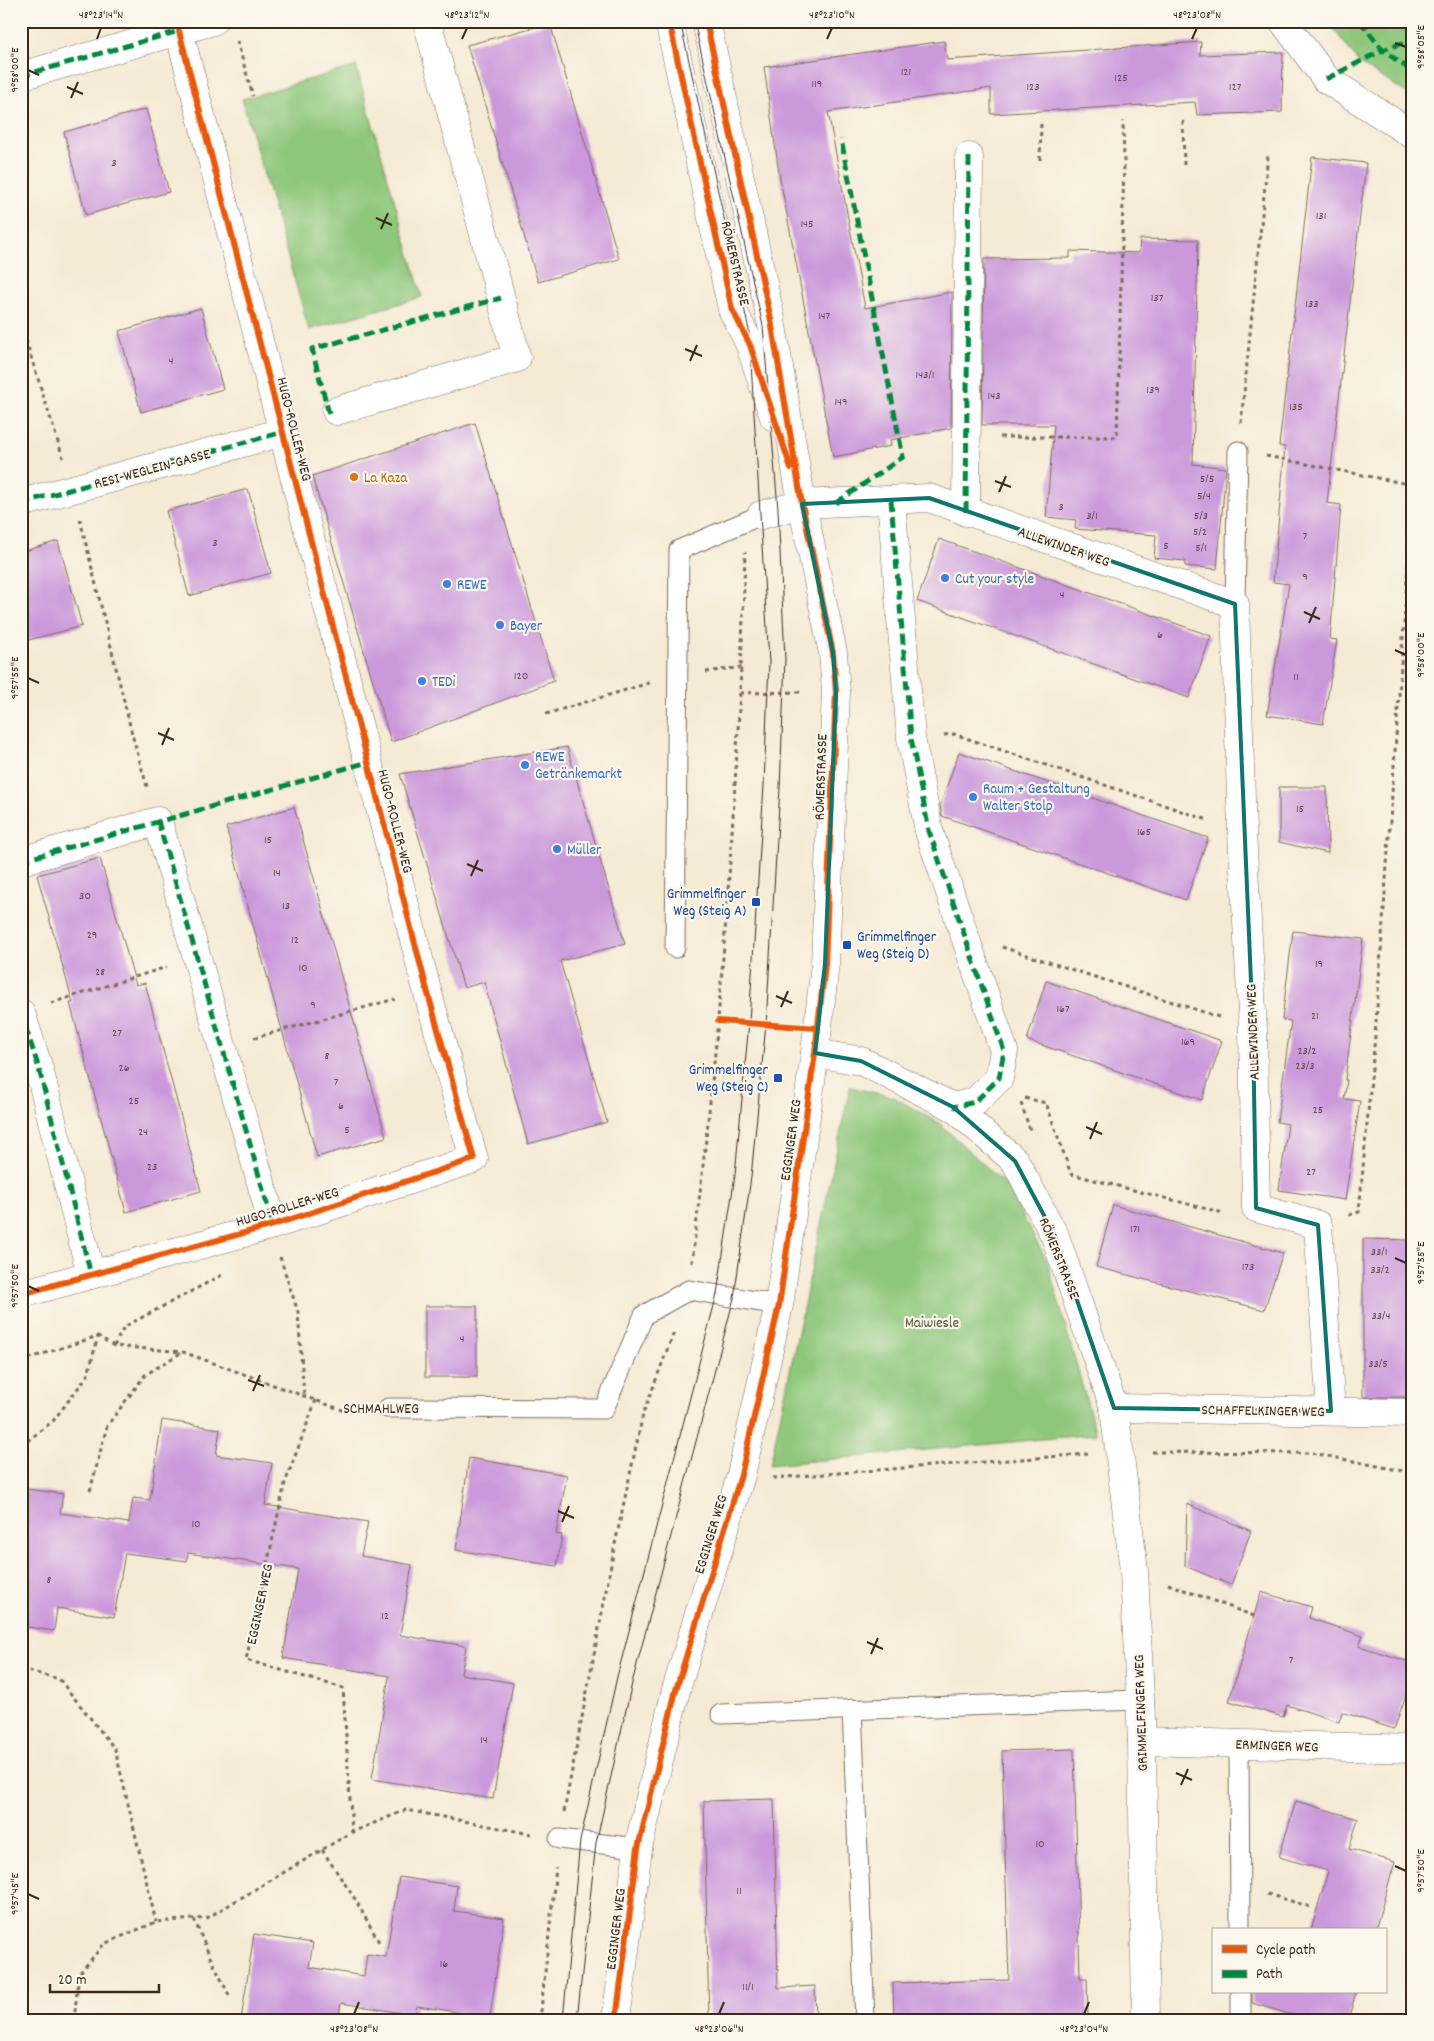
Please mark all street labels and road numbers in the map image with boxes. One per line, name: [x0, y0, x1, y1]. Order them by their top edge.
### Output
street label: RÖMERSTRASSE: [714, 219, 755, 308]
street label: HUGO-ROLLER-WEG: [269, 375, 317, 484]
street label: RESI-WEGLEIN-GASSE: [92, 444, 213, 496]
street label: ALLEWINDER WEG: [1014, 522, 1112, 574]
street label: RÖMERSTRASSE: [809, 733, 835, 821]
street label: HUGO-ROLLER-WEG: [370, 767, 418, 876]
street label: ALLEWINDER WEG: [1241, 983, 1267, 1080]
street label: EGGINGER WEG: [775, 1098, 809, 1182]
street label: HUGO-ROLLER-WEG: [233, 1182, 342, 1234]
street label: RÖMERSTRASSE: [1032, 1215, 1085, 1303]
street label: SCHMAHLWEG: [343, 1399, 419, 1421]
street label: SCHAFFELKINGER WEG: [1201, 1400, 1325, 1424]
street label: EGGINGER WEG: [689, 1492, 734, 1577]
street label: EGGINGER WEG: [242, 1562, 280, 1647]
street label: GRIMMELFINGER WEG: [1129, 1654, 1155, 1772]
street label: ERMINGER WEG: [1235, 1735, 1319, 1759]
street label: EGGINGER WEG: [601, 1887, 633, 1971]

